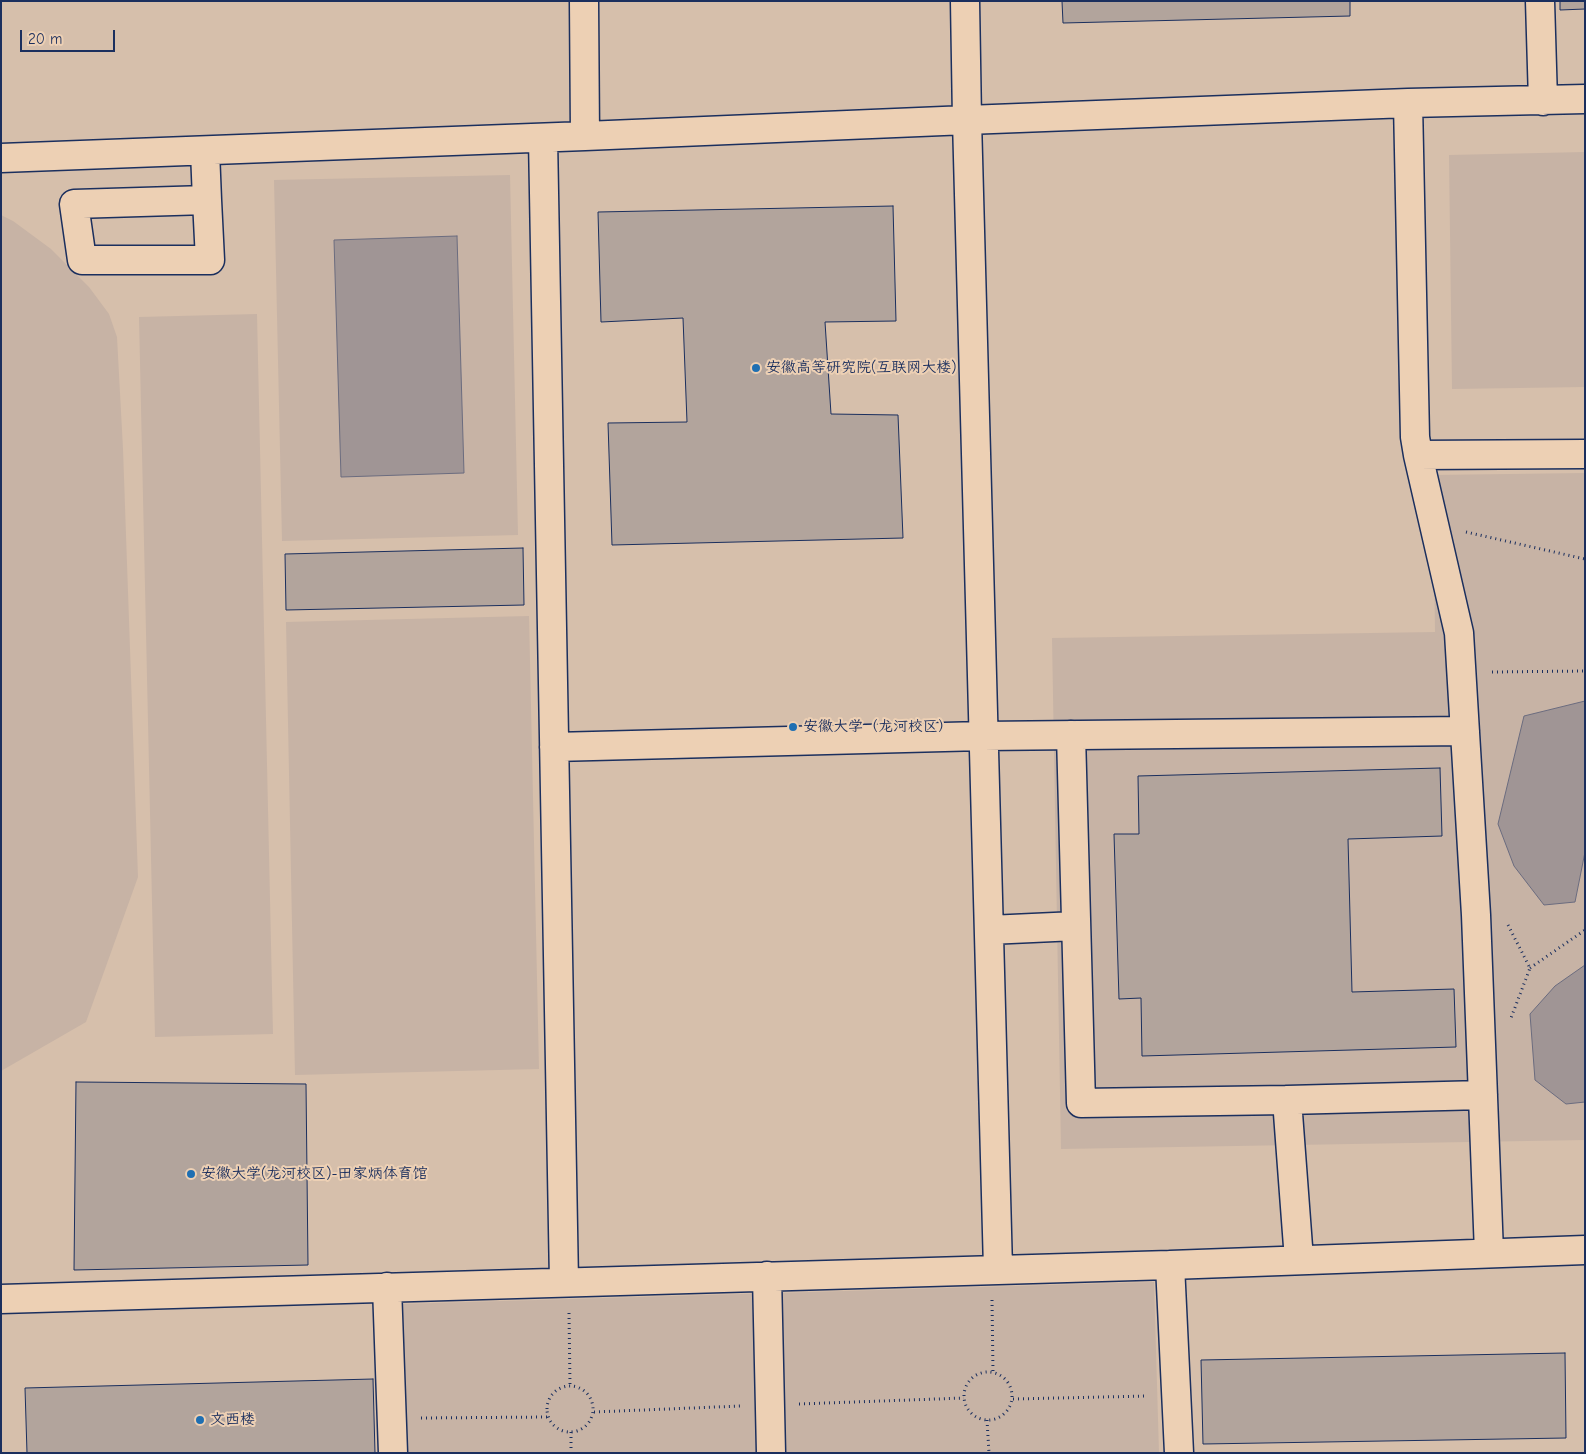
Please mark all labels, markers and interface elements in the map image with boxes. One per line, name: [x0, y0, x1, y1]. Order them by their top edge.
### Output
scale bar: [22, 20, 118, 52]
text: 20 m: [28, 30, 62, 48]
place label: 安徽高等研究院(互联网大楼): [766, 359, 956, 377]
marker: 安徽高等研究院(互联网大楼): [750, 362, 762, 374]
place label: 安徽大学（龙河校区）: [803, 718, 953, 736]
marker: 安徽大学（龙河校区）: [787, 721, 799, 733]
place label: 安徽大学(龙河校区)-田家炳体育馆: [201, 1165, 427, 1183]
marker: 安徽大学(龙河校区)-田家炳体育馆: [185, 1168, 197, 1180]
place label: 文西楼: [210, 1411, 255, 1429]
marker: 文西楼: [194, 1414, 206, 1426]

